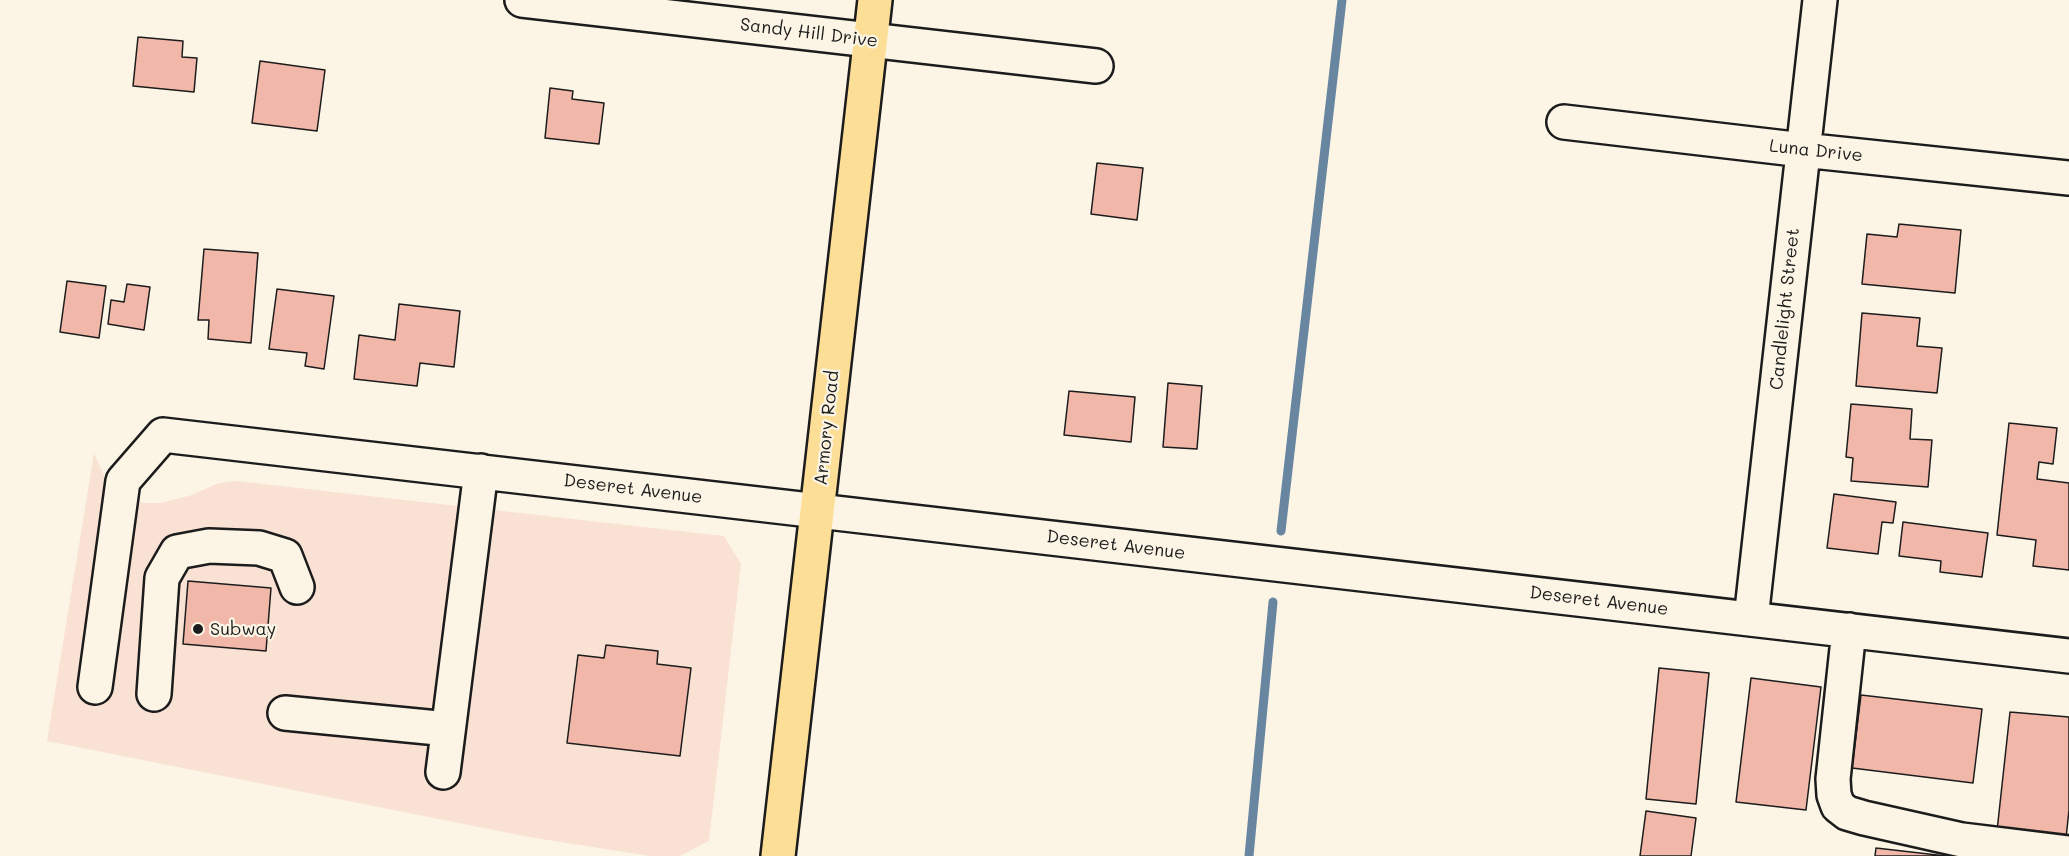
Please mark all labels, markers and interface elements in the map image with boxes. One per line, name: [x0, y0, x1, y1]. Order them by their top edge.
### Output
street label: Sandy Hill Drive: [739, 14, 879, 52]
street label: Luna Drive: [1768, 135, 1864, 167]
street label: Candlelight Street: [1766, 227, 1804, 391]
street label: Armory Road: [810, 369, 844, 487]
street label: Deseret Avenue: [562, 470, 704, 508]
street label: Deseret Avenue: [1045, 526, 1187, 564]
street label: Deseret Avenue: [1528, 582, 1670, 620]
place label: Subway: [210, 618, 276, 640]
marker: Subway: [191, 622, 205, 636]

